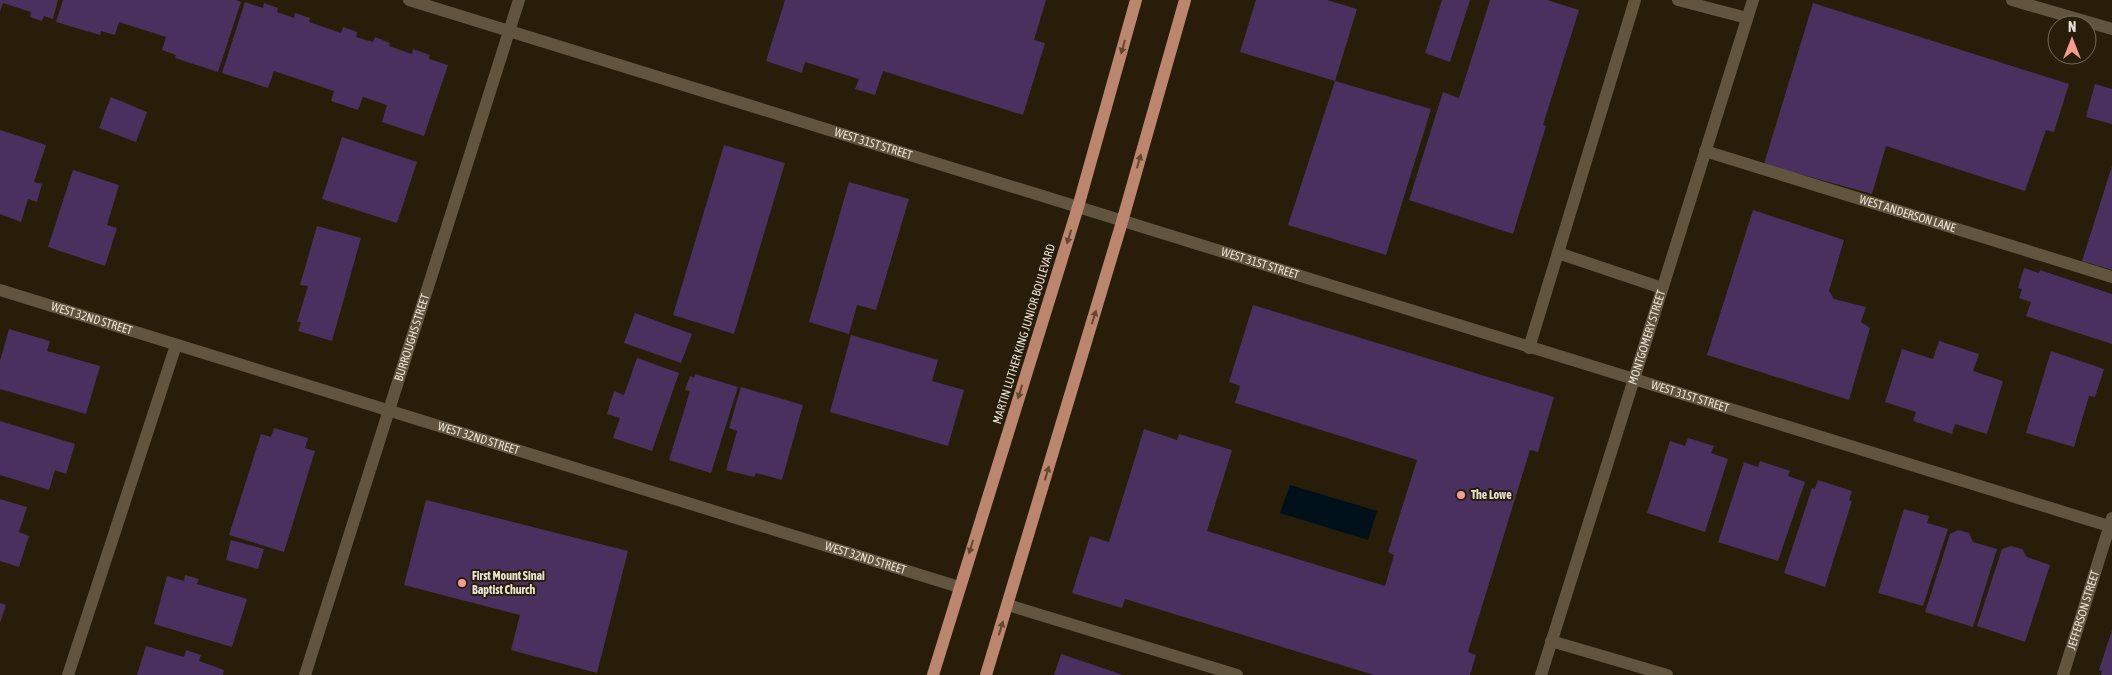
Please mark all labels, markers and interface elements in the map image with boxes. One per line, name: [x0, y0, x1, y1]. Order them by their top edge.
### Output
north arrow: [2047, 15, 2097, 65]
text: N: [2068, 19, 2076, 35]
one-way arrow: [1119, 39, 1127, 54]
street label: WEST 31ST STREET: [833, 125, 915, 163]
one-way arrow: [1136, 153, 1144, 168]
street label: WEST ANDERSON LANE: [1858, 192, 1957, 235]
one-way arrow: [1064, 229, 1072, 244]
street label: MARTIN LUTHER KING JUNIOR BOULEVARD: [990, 242, 1058, 426]
street label: WEST 31ST STREET: [1219, 245, 1302, 282]
street label: MONTGOMERY STREET: [1626, 287, 1669, 386]
street label: BURROUGHS STREET: [392, 291, 433, 383]
street label: WEST 32ND STREET: [49, 299, 135, 338]
one-way arrow: [1090, 309, 1098, 324]
street label: WEST 31ST STREET: [1649, 378, 1731, 415]
one-way arrow: [1015, 384, 1023, 399]
street label: WEST 32ND STREET: [436, 419, 522, 458]
one-way arrow: [1044, 465, 1052, 480]
place label: The Lowe: [1471, 488, 1512, 502]
marker: The Lowe: [1455, 489, 1467, 501]
street label: WEST 32ND STREET: [823, 539, 909, 577]
one-way arrow: [967, 539, 975, 554]
street label: JEFFERSON STREET: [2064, 568, 2102, 652]
place label: First Mount Sinai Baptist Church: [472, 569, 545, 597]
marker: First Mount Sinai Baptist Church: [456, 577, 468, 589]
one-way arrow: [997, 621, 1005, 636]

